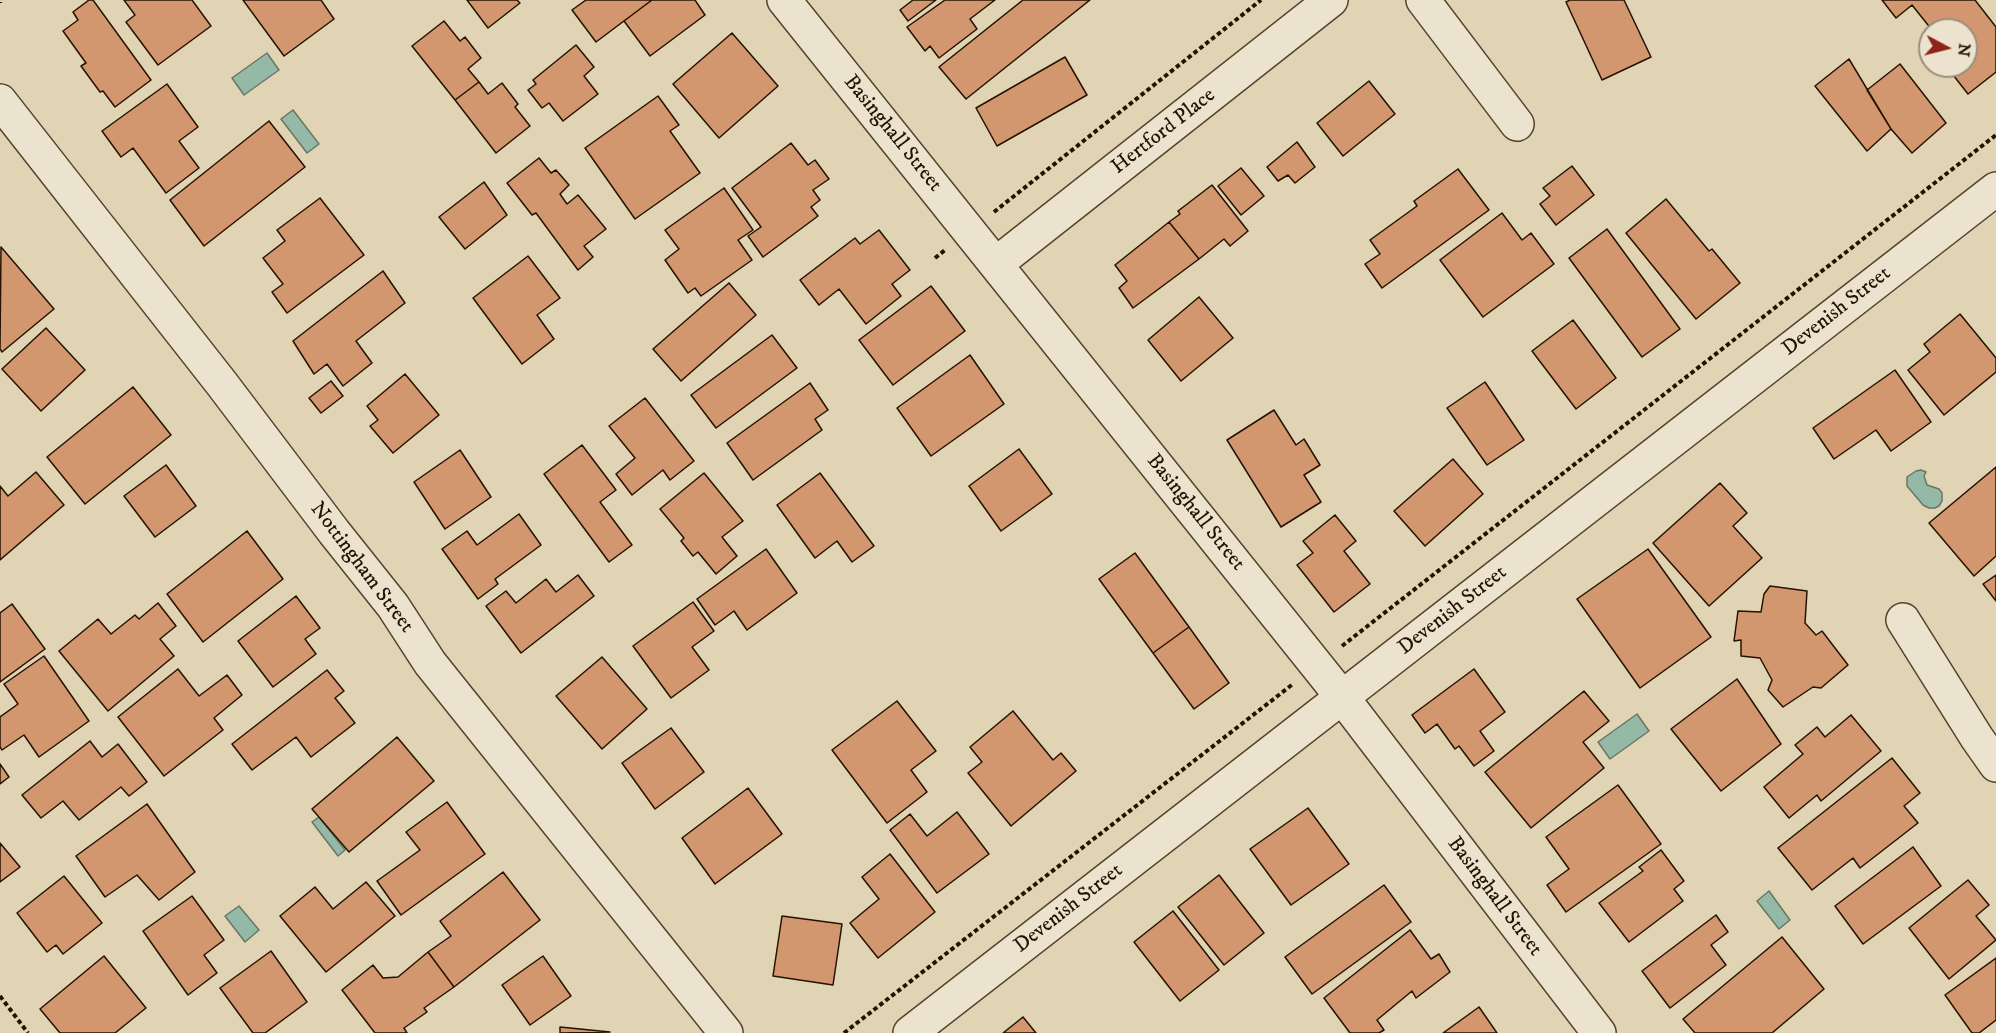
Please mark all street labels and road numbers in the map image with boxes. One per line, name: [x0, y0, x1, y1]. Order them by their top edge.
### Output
street label: Basinghall Street: [837, 71, 947, 197]
street label: Hertford Place: [1107, 84, 1221, 180]
street label: Devenish Street: [1778, 262, 1896, 362]
street label: Basinghall Street: [1140, 450, 1250, 576]
street label: Nottingham Street: [304, 498, 418, 638]
street label: Devenish Street: [1394, 561, 1512, 661]
street label: Basinghall Street: [1441, 832, 1547, 962]
street label: Devenish Street: [1010, 859, 1128, 959]

